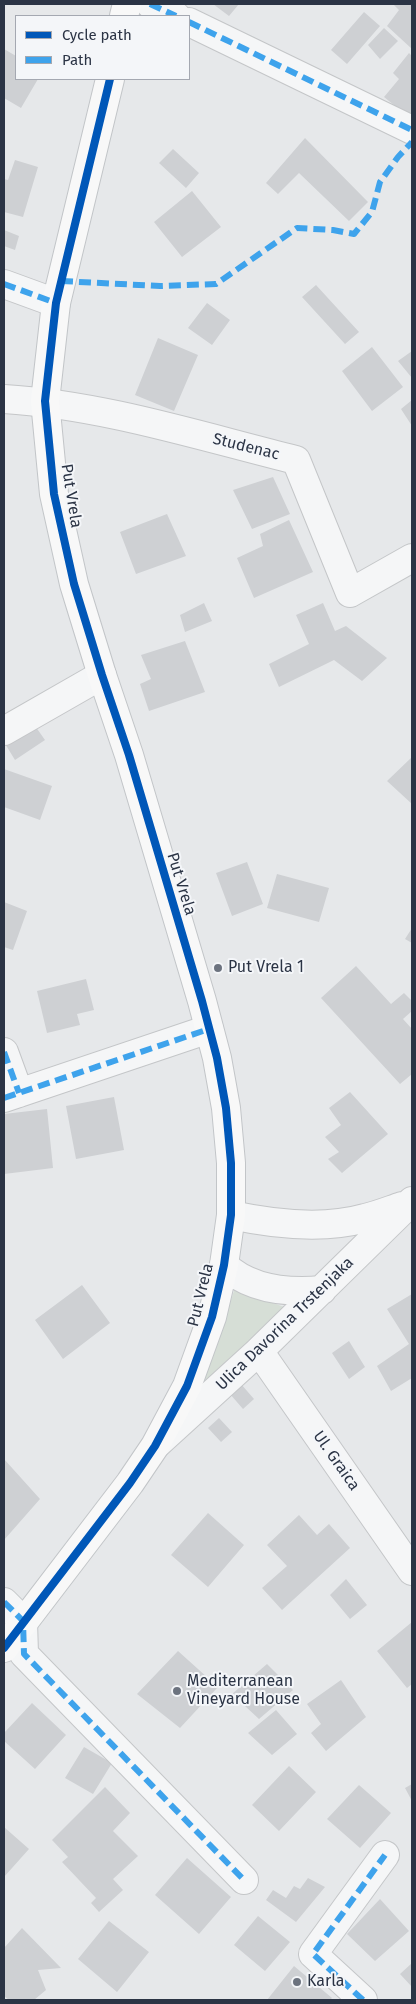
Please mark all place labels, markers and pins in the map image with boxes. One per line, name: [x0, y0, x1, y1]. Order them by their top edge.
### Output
place label: Put Vrela 1: [228, 958, 304, 978]
marker: Put Vrela 1: [212, 962, 224, 974]
place label: Mediterranean Vineyard House: [187, 1672, 300, 1710]
marker: Mediterranean Vineyard House: [171, 1685, 183, 1697]
place label: Karla: [307, 1972, 345, 1992]
marker: Karla: [291, 1976, 303, 1988]

